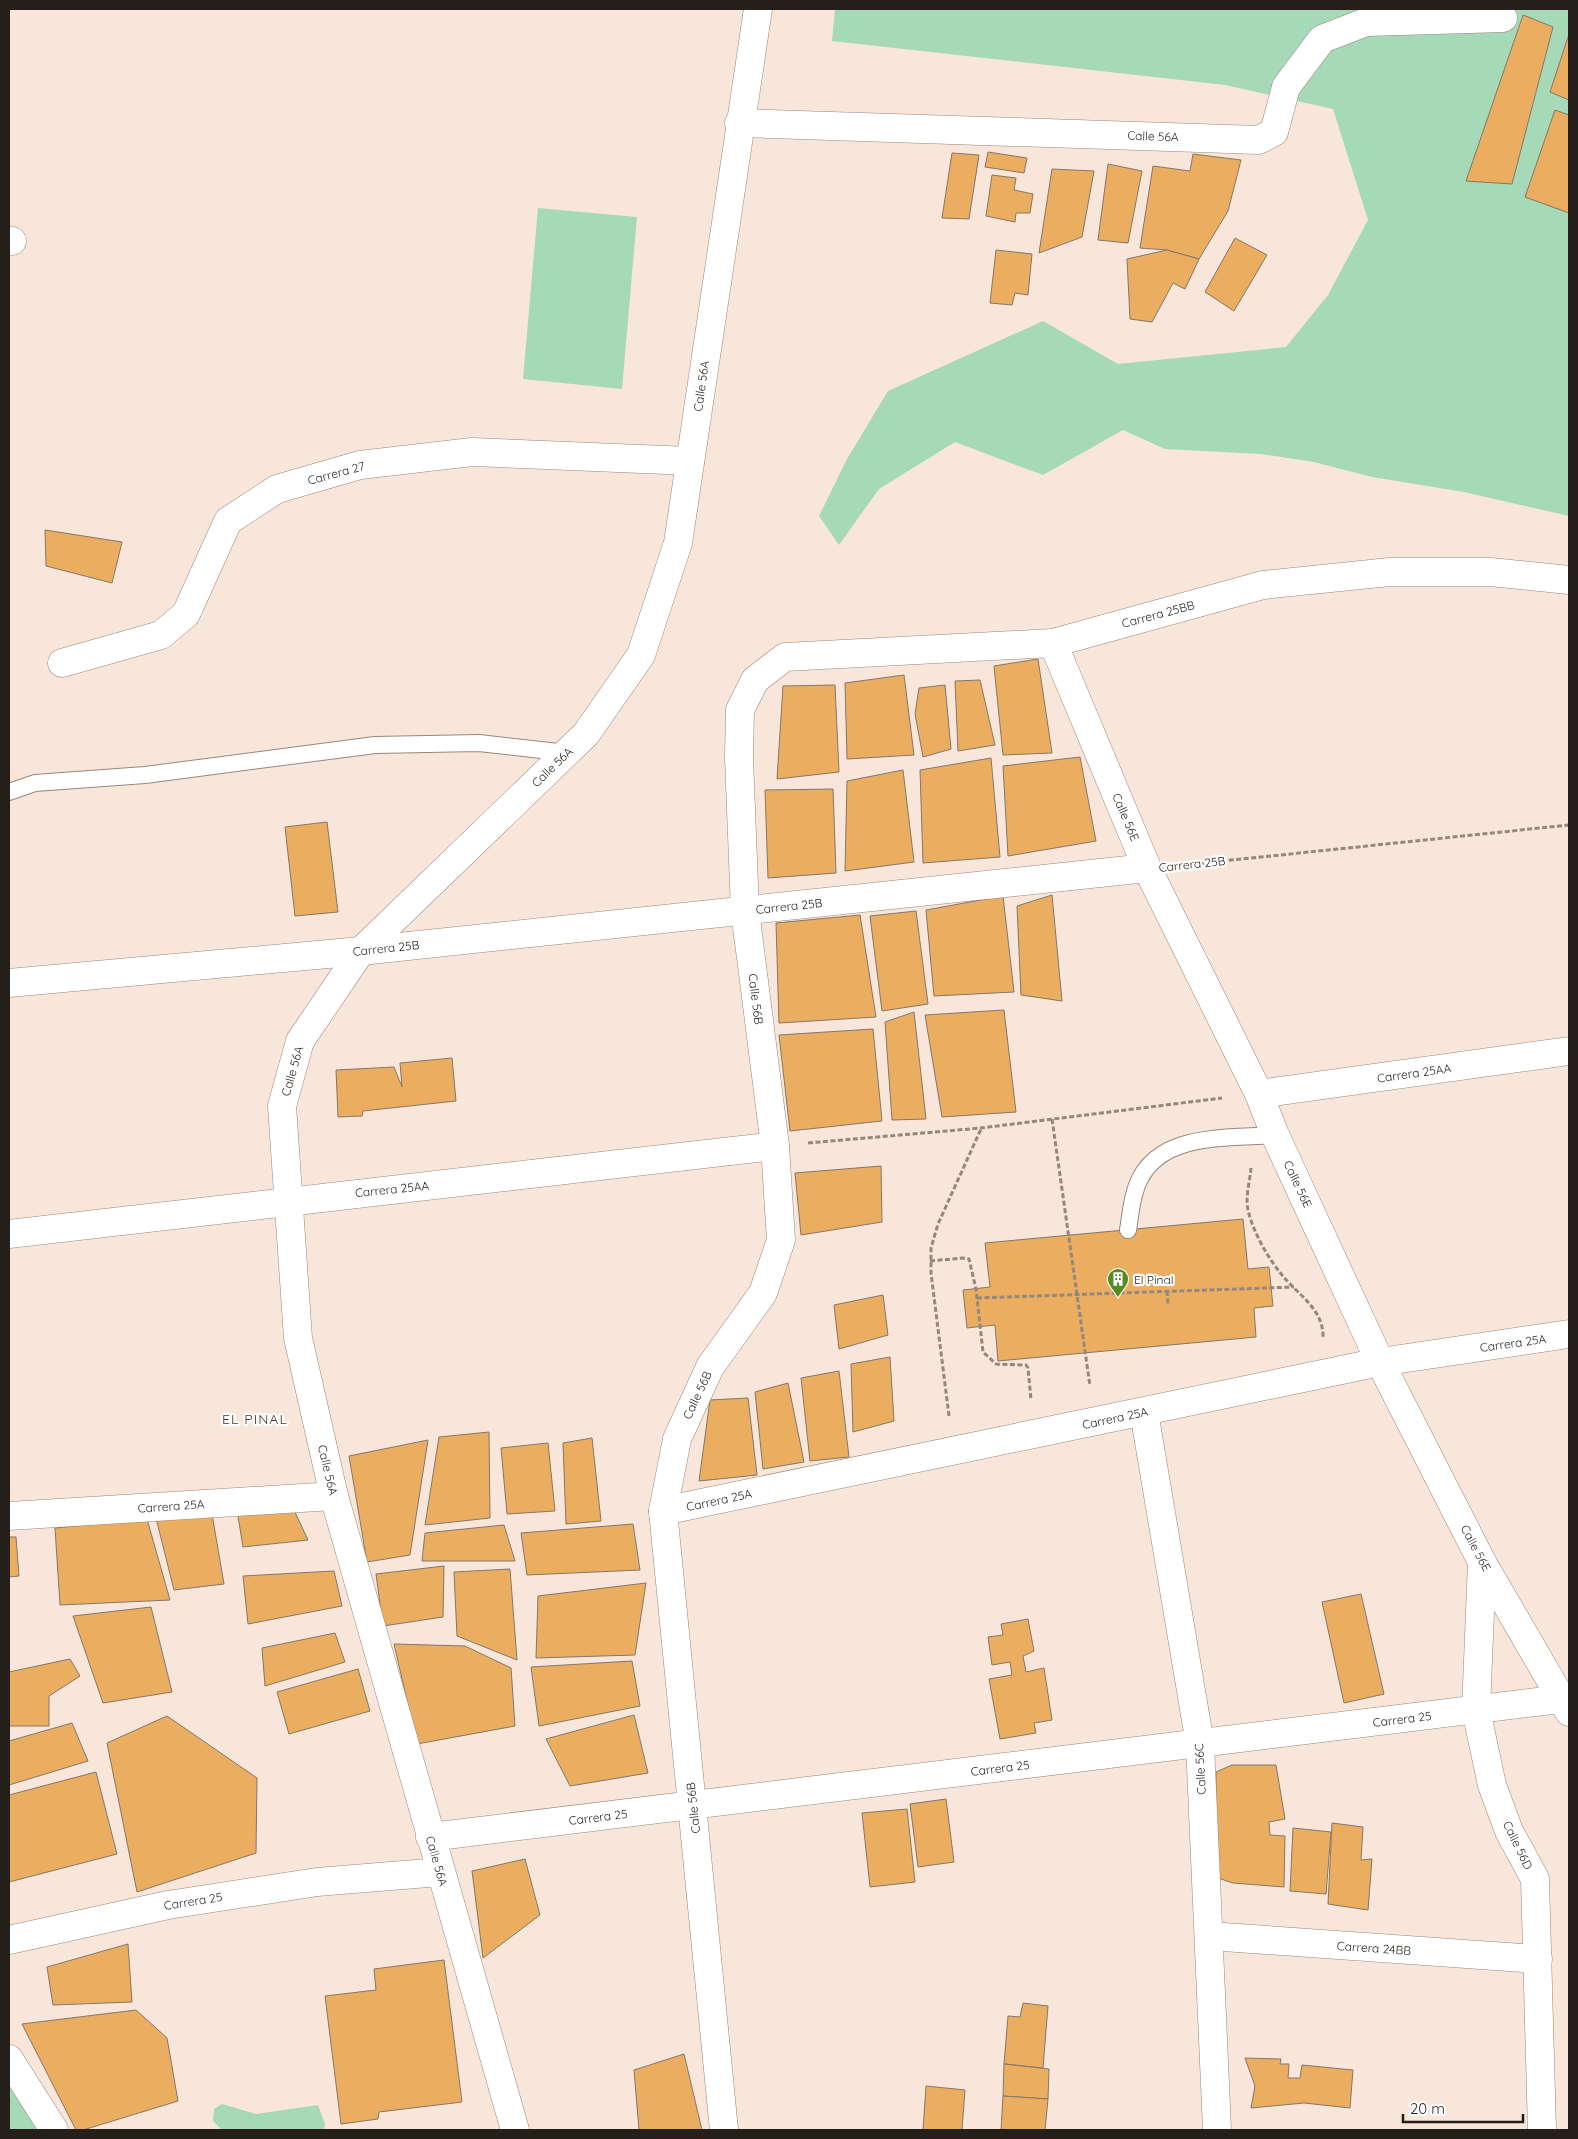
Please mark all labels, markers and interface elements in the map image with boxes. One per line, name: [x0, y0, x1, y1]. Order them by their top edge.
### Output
street label: Calle 56A: [1127, 128, 1179, 144]
street label: Calle 56A: [690, 359, 712, 412]
street label: Carrera 27: [306, 458, 366, 488]
street label: Carrera 25BB: [1120, 597, 1196, 631]
street label: Calle 56A: [528, 744, 576, 790]
street label: Calle 56E: [1109, 791, 1143, 843]
street label: Carrera 25B: [1158, 853, 1226, 875]
street label: Carrera 25B: [755, 895, 823, 917]
street label: Carrera 25B: [352, 937, 420, 959]
street label: Calle 56B: [745, 973, 767, 1026]
street label: Calle 56A: [278, 1044, 306, 1098]
street label: Carrera 25AA: [1376, 1060, 1452, 1086]
street label: Calle 56E: [1281, 1158, 1316, 1210]
street label: Carrera 25AA: [354, 1178, 430, 1200]
building icon: El Pinal: [1106, 1267, 1130, 1298]
place label: El Pinal: [1134, 1272, 1174, 1287]
street label: Carrera 25A: [1479, 1331, 1547, 1355]
street label: Calle 56B: [679, 1368, 715, 1421]
street label: Carrera 25A: [1081, 1404, 1149, 1432]
district label: EL PINAL: [222, 1410, 288, 1428]
street label: Calle 56A: [315, 1443, 341, 1497]
street label: Carrera 25A: [685, 1486, 753, 1514]
street label: Carrera 25A: [137, 1496, 205, 1516]
street label: Calle 56E: [1458, 1522, 1495, 1574]
street label: Carrera 25: [1372, 1708, 1432, 1730]
street label: Calle 56C: [1191, 1743, 1209, 1795]
street label: Carrera 25: [970, 1757, 1030, 1779]
street label: Calle 56B: [683, 1781, 703, 1834]
street label: Carrera 25: [568, 1806, 628, 1828]
street label: Calle 56D: [1500, 1818, 1536, 1872]
street label: Calle 56A: [423, 1834, 451, 1888]
street label: Carrera 25: [163, 1889, 223, 1913]
street label: Carrera 24BB: [1336, 1938, 1412, 1958]
scale bar: [1403, 2092, 1523, 2124]
text: 20 m: [1410, 2099, 1445, 2118]

